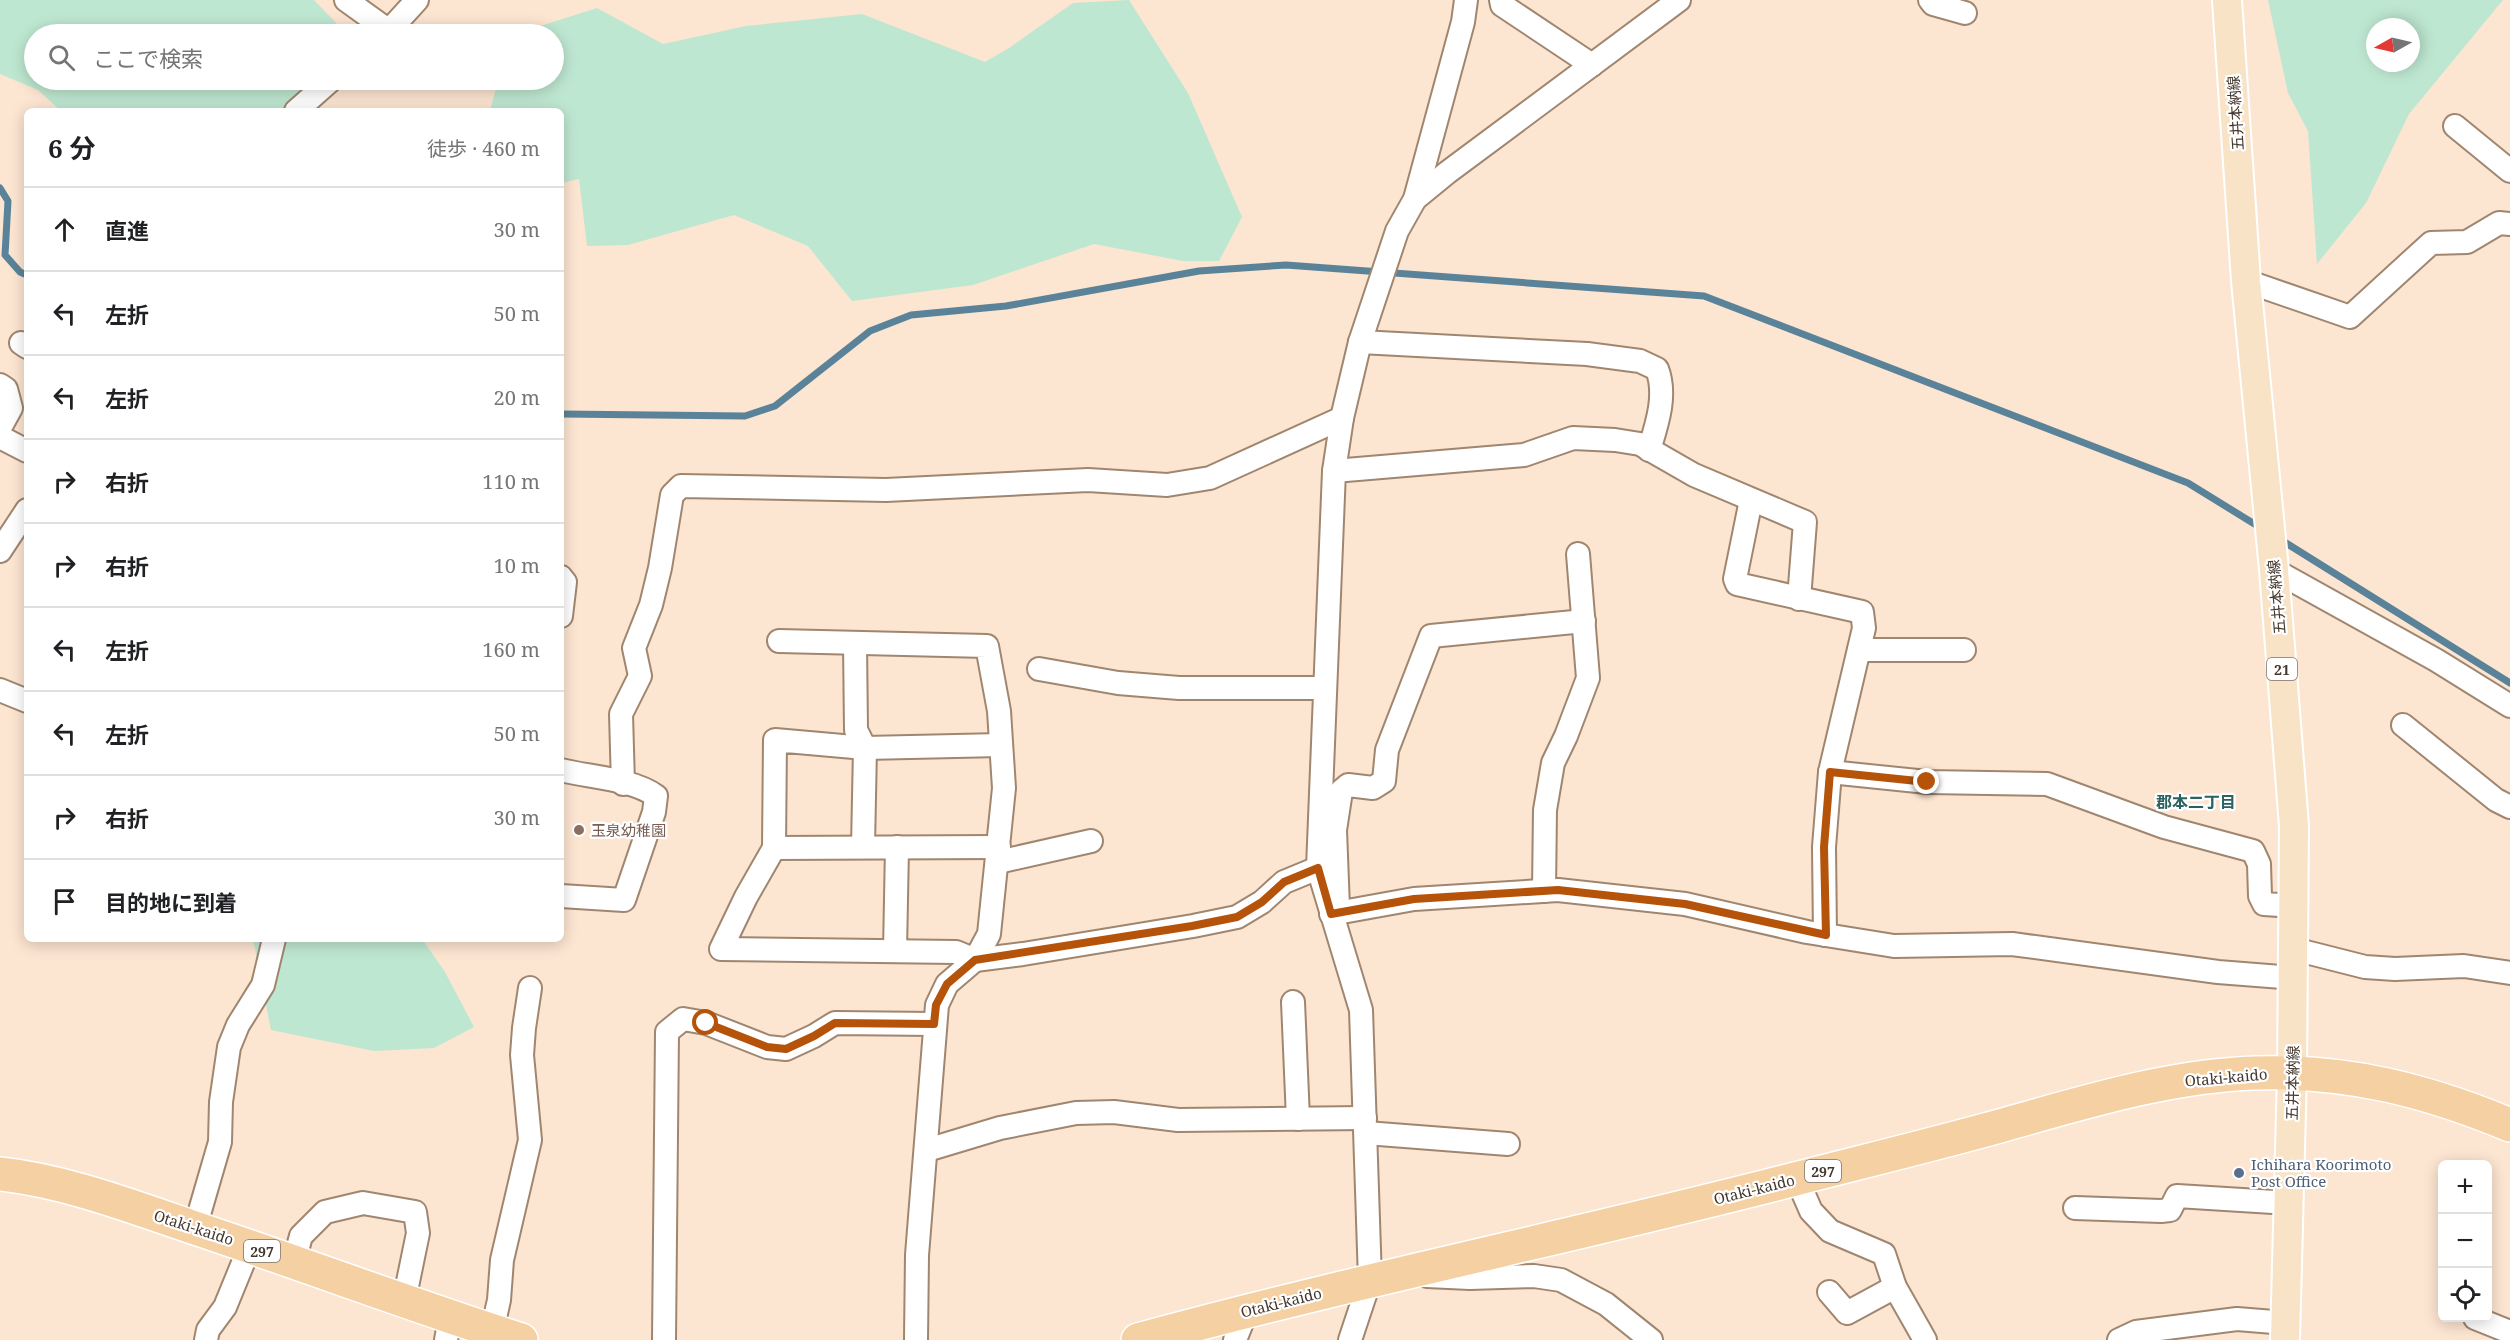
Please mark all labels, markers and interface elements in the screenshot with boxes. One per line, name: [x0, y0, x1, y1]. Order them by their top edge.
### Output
north arrow: [2366, 18, 2420, 72]
search box: [24, 24, 564, 90]
icon: search: [45, 41, 78, 74]
text: ここで検索: [93, 43, 203, 73]
street label: 五井本納線: [2222, 75, 2248, 151]
text: 6 分: [48, 130, 95, 166]
text: 徒歩 · 460 m: [427, 135, 540, 162]
icon: ahead: [48, 213, 81, 246]
text: 直進: [105, 215, 149, 245]
text: 30 m: [494, 216, 540, 243]
icon: left: [48, 297, 81, 330]
text: 左折: [105, 299, 149, 329]
text: 50 m: [494, 300, 540, 327]
icon: left: [48, 381, 81, 414]
text: 左折: [105, 383, 149, 413]
text: 20 m: [494, 384, 540, 411]
icon: right: [48, 465, 81, 498]
text: 右折: [105, 467, 149, 497]
text: 110 m: [482, 468, 540, 495]
icon: right: [48, 549, 81, 582]
text: 右折: [105, 551, 149, 581]
text: 10 m: [494, 552, 540, 579]
street label: 五井本納線: [2263, 559, 2289, 635]
icon: left: [48, 633, 81, 666]
text: 左折: [105, 635, 149, 665]
text: 160 m: [482, 636, 540, 663]
road number: 21: [2267, 658, 2297, 680]
icon: left: [48, 717, 81, 750]
text: 左折: [105, 719, 149, 749]
text: 50 m: [494, 720, 540, 747]
route end: [1913, 768, 1939, 794]
district label: 郡本二丁目: [2156, 791, 2236, 813]
icon: right: [48, 801, 81, 834]
text: 右折: [105, 803, 149, 833]
text: 30 m: [494, 804, 540, 831]
place label: 玉泉幼稚園: [591, 820, 666, 840]
marker: 玉泉幼稚園: [572, 823, 586, 837]
icon: arrive: [48, 885, 81, 918]
text: 目的地に到着: [105, 887, 237, 917]
route start: [692, 1009, 718, 1035]
street label: 五井本納線: [2281, 1045, 2303, 1121]
street label: Otaki-kaido: [2184, 1063, 2268, 1091]
place label: Ichihara Koorimoto Post Office: [2251, 1154, 2391, 1191]
road number: 297: [1805, 1160, 1841, 1182]
map controls: [2438, 1160, 2492, 1322]
button: +: [2438, 1160, 2492, 1214]
marker: Ichihara Koorimoto Post Office: [2232, 1166, 2246, 1180]
street label: Otaki-kaido: [1711, 1169, 1797, 1209]
street label: Otaki-kaido: [151, 1205, 237, 1249]
button: −: [2438, 1214, 2492, 1268]
road number: 297: [244, 1240, 280, 1262]
button: locate: [2438, 1268, 2492, 1322]
street label: Otaki-kaido: [1238, 1282, 1324, 1322]

